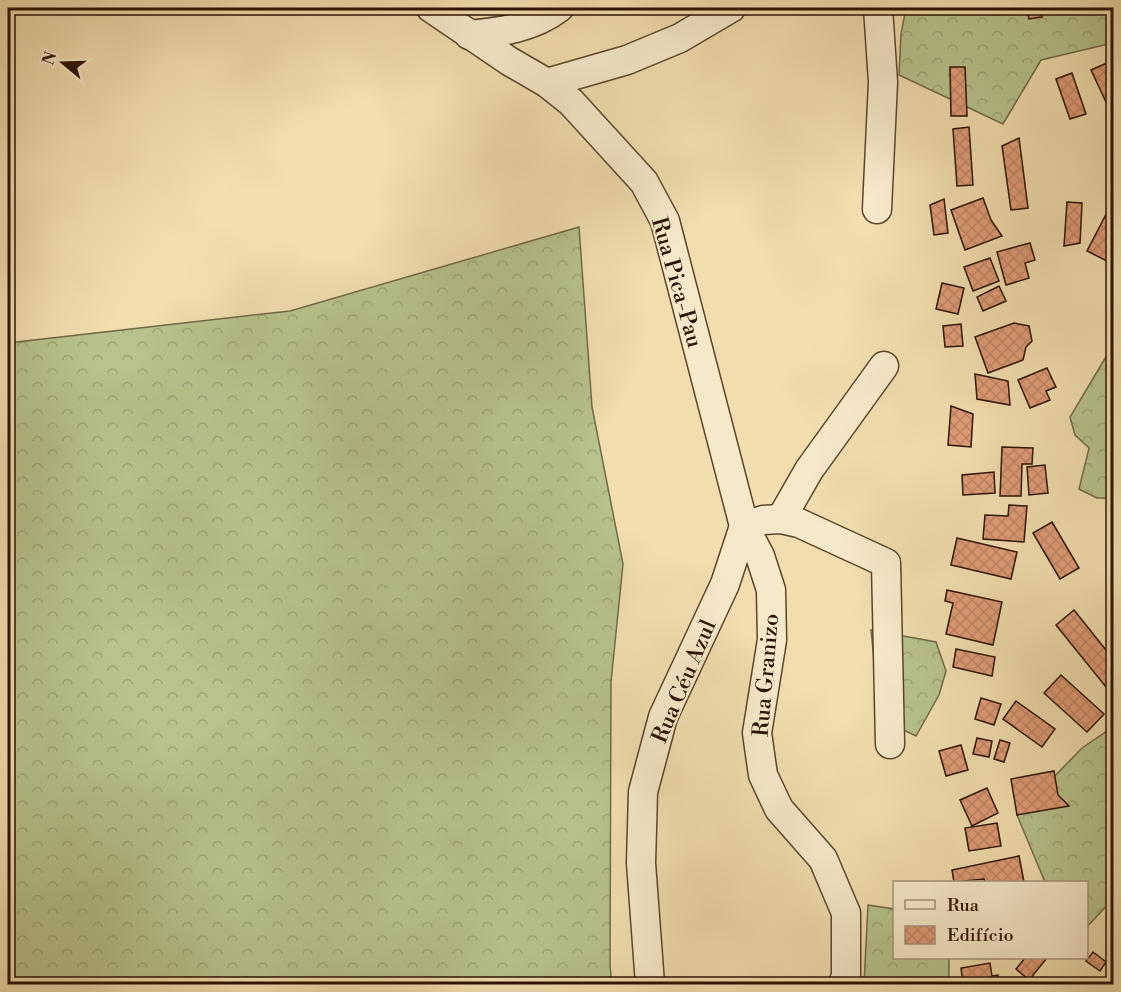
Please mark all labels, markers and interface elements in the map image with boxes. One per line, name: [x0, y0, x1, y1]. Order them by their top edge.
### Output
north arrow: [33, 33, 93, 93]
text: N: [38, 49, 61, 68]
street label: Rua Pica-Pau: [645, 214, 708, 351]
street label: Rua Granizo: [748, 612, 785, 738]
street label: Rua Céu Azul: [646, 615, 723, 747]
legend: [893, 881, 1088, 959]
text: Rua: [947, 894, 980, 917]
text: Edifício: [947, 924, 1014, 947]

